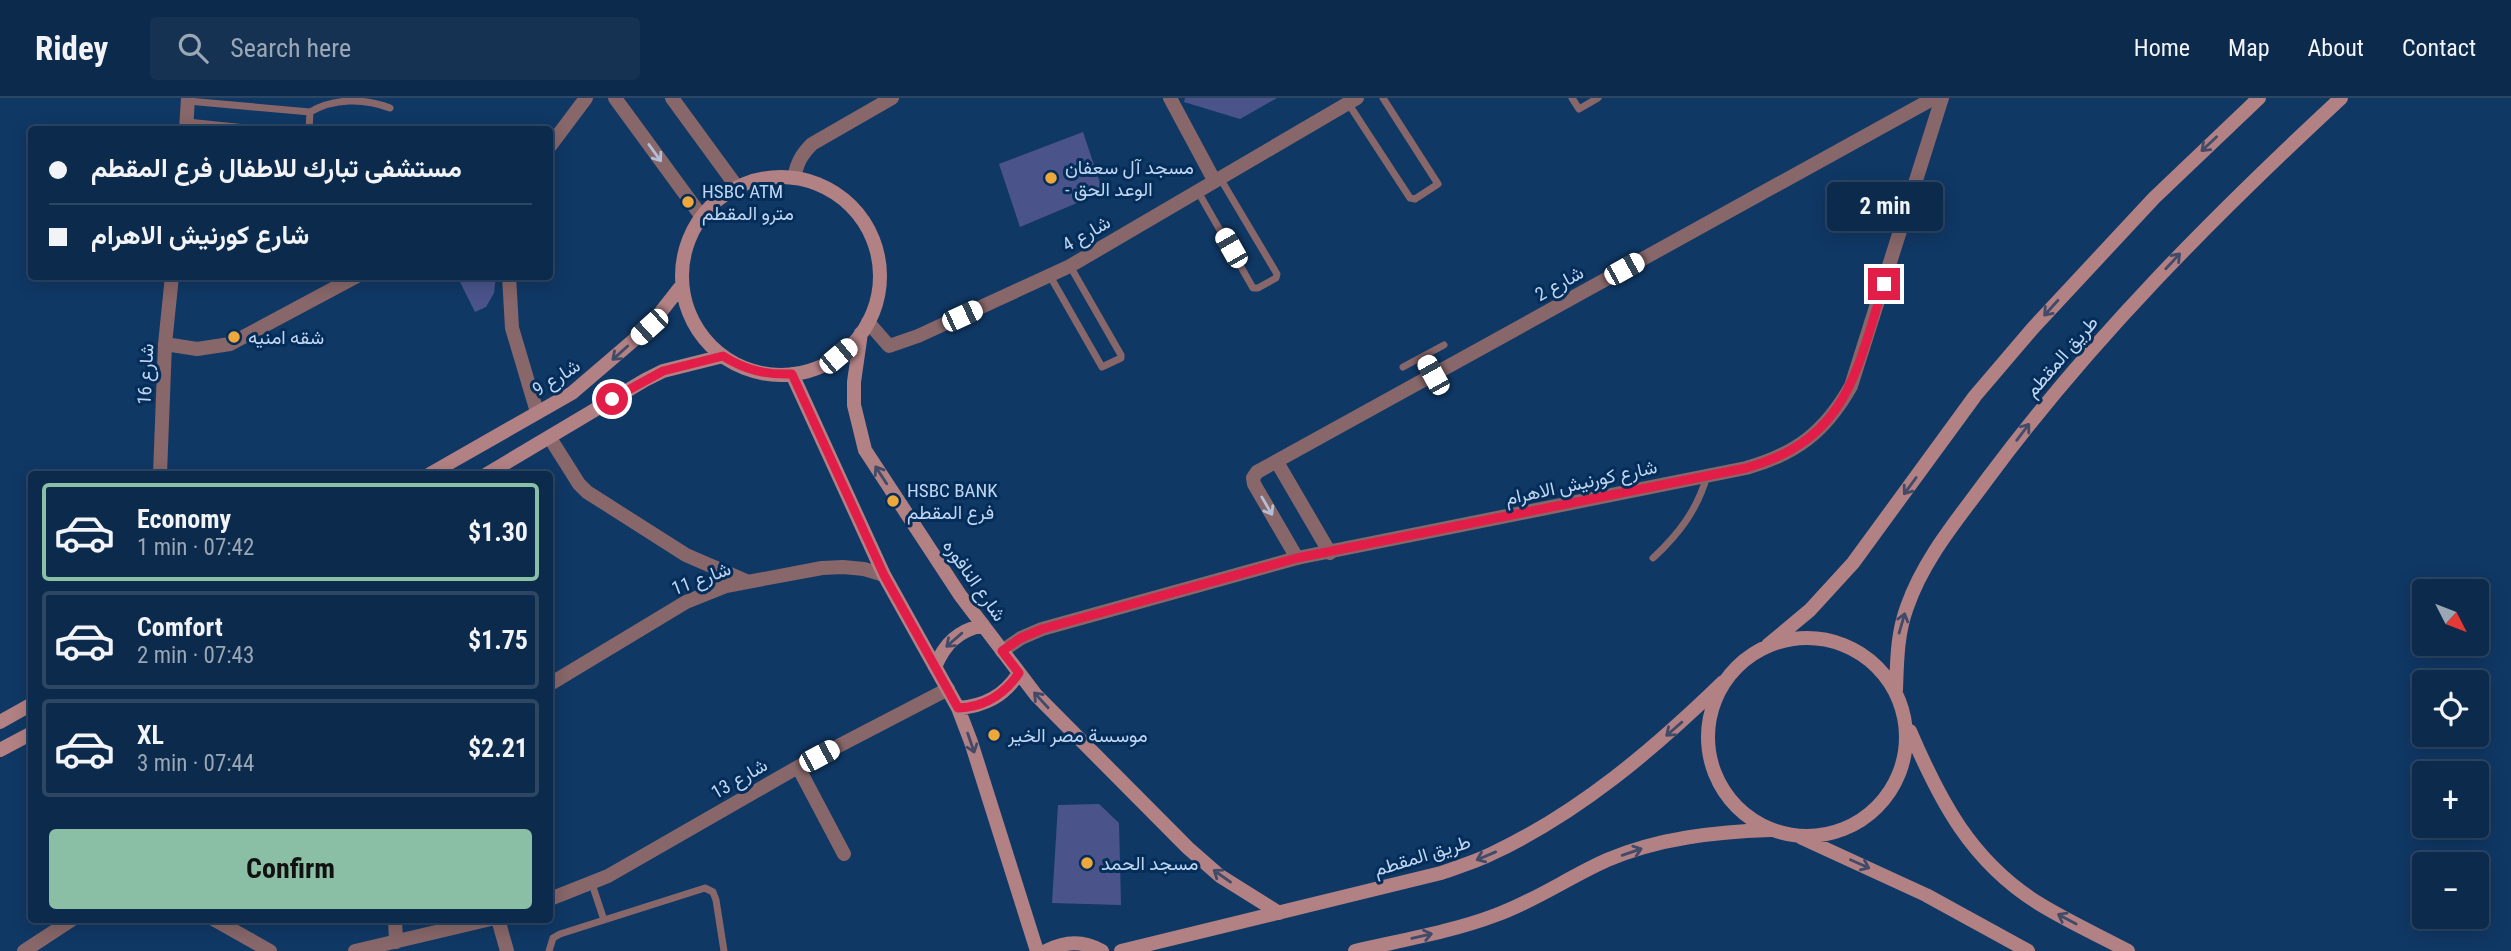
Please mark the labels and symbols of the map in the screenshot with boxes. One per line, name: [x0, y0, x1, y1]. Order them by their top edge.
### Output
one-way arrow: [2201, 136, 2218, 153]
one-way arrow: [648, 143, 663, 162]
place label: مسجد آل سعفان - الوعد الحق: [1065, 156, 1194, 201]
marker: مسجد آل سعفان - الوعد الحق: [1043, 170, 1059, 186]
place label: HSBC ATM مترو المقطم: [702, 180, 794, 226]
callout: 2 min: [1826, 183, 1942, 232]
marker: HSBC ATM مترو المقطم: [680, 194, 696, 210]
street label: شارع 4: [1058, 210, 1115, 257]
car: [1212, 225, 1251, 271]
car: [1601, 250, 1648, 288]
one-way arrow: [2164, 253, 2181, 270]
street label: شارع 2: [1531, 261, 1588, 307]
route end: [1868, 268, 1900, 300]
car: [939, 298, 986, 334]
one-way arrow: [2043, 299, 2059, 317]
car: [627, 305, 672, 349]
street label: طريق المقطم: [2020, 311, 2104, 402]
place label: شقه امنيه: [248, 326, 324, 349]
marker: شقه امنيه: [226, 329, 242, 345]
car: [816, 334, 861, 378]
street label: شارع 16: [132, 343, 160, 405]
one-way arrow: [611, 345, 629, 361]
car: [1414, 352, 1453, 398]
street label: شارع 9: [528, 354, 585, 402]
route start: [596, 383, 628, 415]
one-way arrow: [2015, 423, 2030, 441]
street label: شارع كورنيش الاهرام: [1503, 455, 1660, 511]
one-way arrow: [874, 466, 889, 485]
one-way arrow: [1902, 476, 1917, 495]
place label: HSBC BANK فرع المقطم: [907, 479, 998, 525]
marker: HSBC BANK فرع المقطم: [885, 493, 901, 509]
one-way arrow: [1260, 495, 1274, 515]
street label: شارع النافوره: [937, 535, 1011, 626]
street label: شارع 11: [668, 557, 734, 601]
north arrow: [2412, 579, 2488, 656]
one-way arrow: [1897, 612, 1910, 634]
one-way arrow: [945, 632, 963, 648]
one-way arrow: [1033, 691, 1049, 709]
one-way arrow: [1665, 721, 1683, 737]
place label: موسسة مصر الخير: [1007, 724, 1148, 747]
marker: موسسة مصر الخير: [986, 727, 1002, 743]
one-way arrow: [966, 732, 978, 754]
car: [796, 737, 843, 775]
street label: شارع 13: [707, 753, 772, 805]
street label: طريق المقطم: [1371, 830, 1473, 882]
one-way arrow: [1621, 845, 1643, 857]
one-way arrow: [1476, 850, 1497, 863]
place label: مسجد الحمد: [1101, 852, 1198, 875]
marker: مسجد الحمد: [1079, 855, 1095, 871]
one-way arrow: [1849, 858, 1871, 871]
one-way arrow: [1213, 869, 1232, 883]
one-way arrow: [2058, 911, 2078, 925]
one-way arrow: [1410, 929, 1433, 942]

